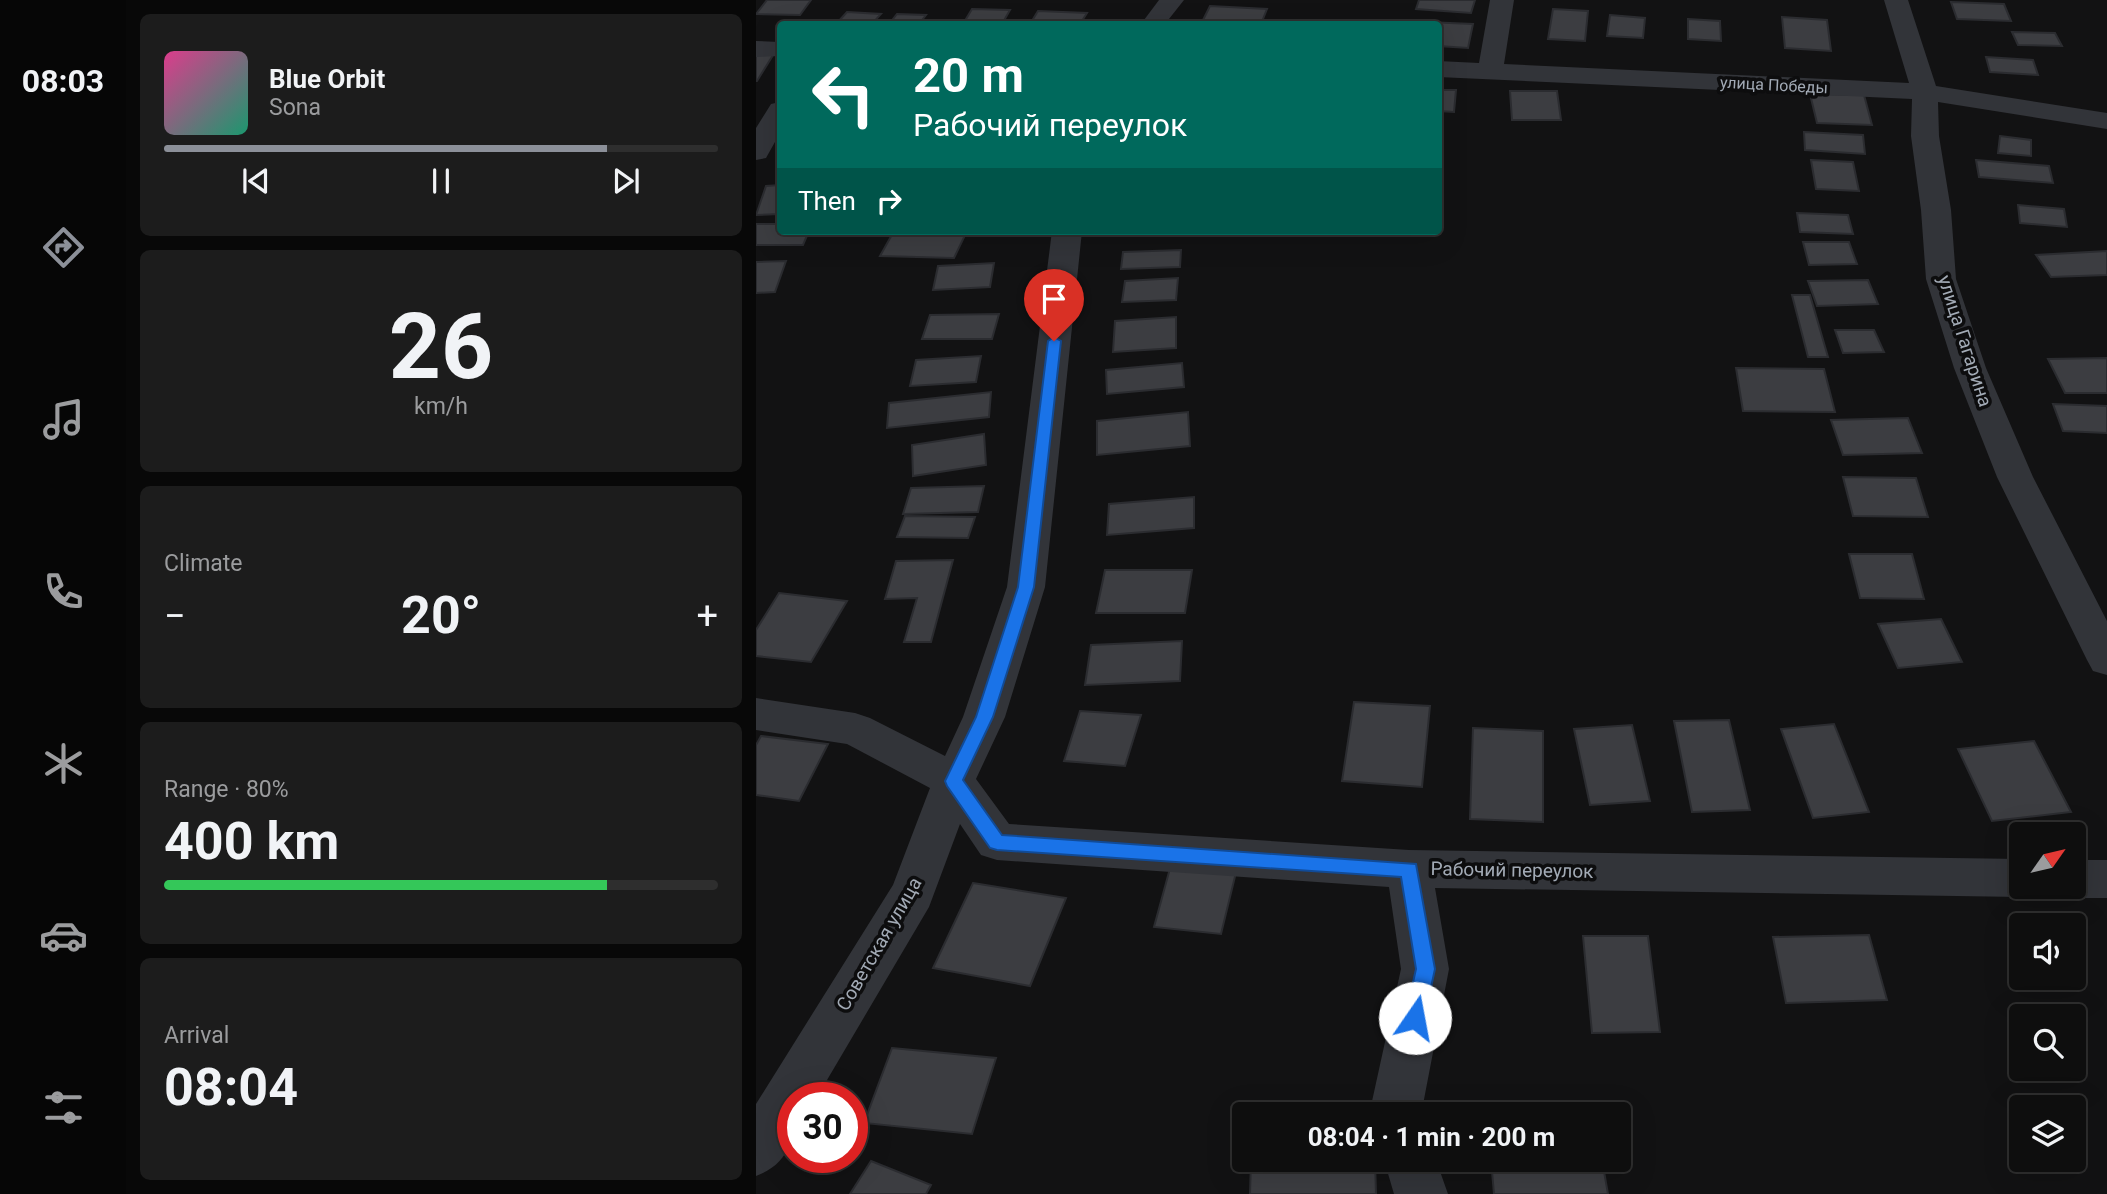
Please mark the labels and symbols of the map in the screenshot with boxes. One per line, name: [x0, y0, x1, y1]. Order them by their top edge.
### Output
street label: улица Победы: [1720, 73, 1828, 97]
pin: [1024, 269, 1084, 341]
street label: улица Гагарина: [1933, 272, 1997, 410]
north arrow: [2009, 822, 2086, 900]
street label: Рабочий переулок: [1430, 857, 1594, 883]
street label: Советская улица: [831, 873, 927, 1015]
position arrow: [1378, 981, 1452, 1055]
speed limit sign: 30: [777, 1082, 868, 1173]

